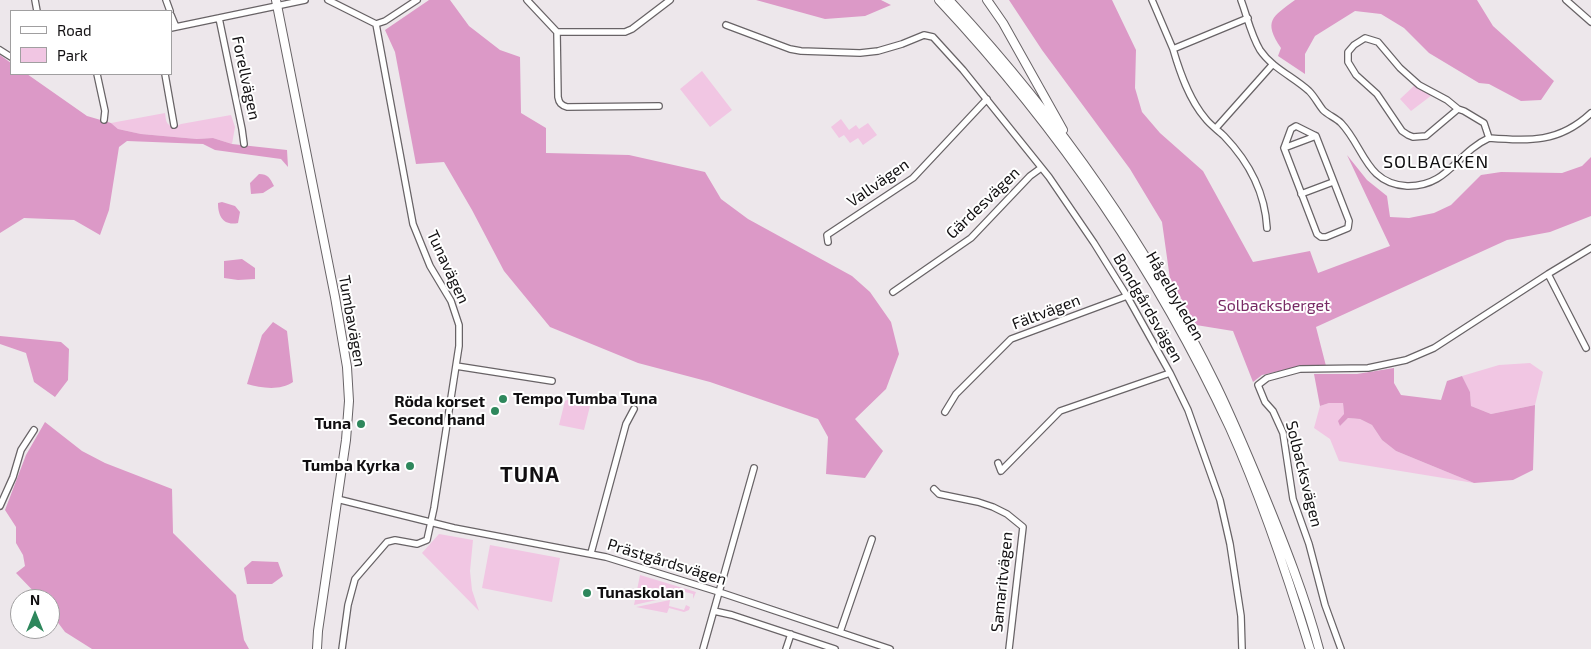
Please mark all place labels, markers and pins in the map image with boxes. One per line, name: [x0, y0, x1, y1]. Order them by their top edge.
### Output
place label: Tempo Tumba Tuna: [513, 389, 657, 409]
place label: Röda korset Second hand: [389, 392, 485, 430]
marker: Tempo Tumba Tuna: [497, 393, 509, 405]
marker: Röda korset Second hand: [489, 405, 501, 417]
place label: Tuna: [314, 414, 351, 434]
marker: Tuna: [355, 418, 367, 430]
place label: Tumba Kyrka: [302, 456, 400, 476]
marker: Tumba Kyrka: [404, 460, 416, 472]
place label: Tunaskolan: [597, 583, 684, 603]
marker: Tunaskolan: [581, 587, 593, 599]

